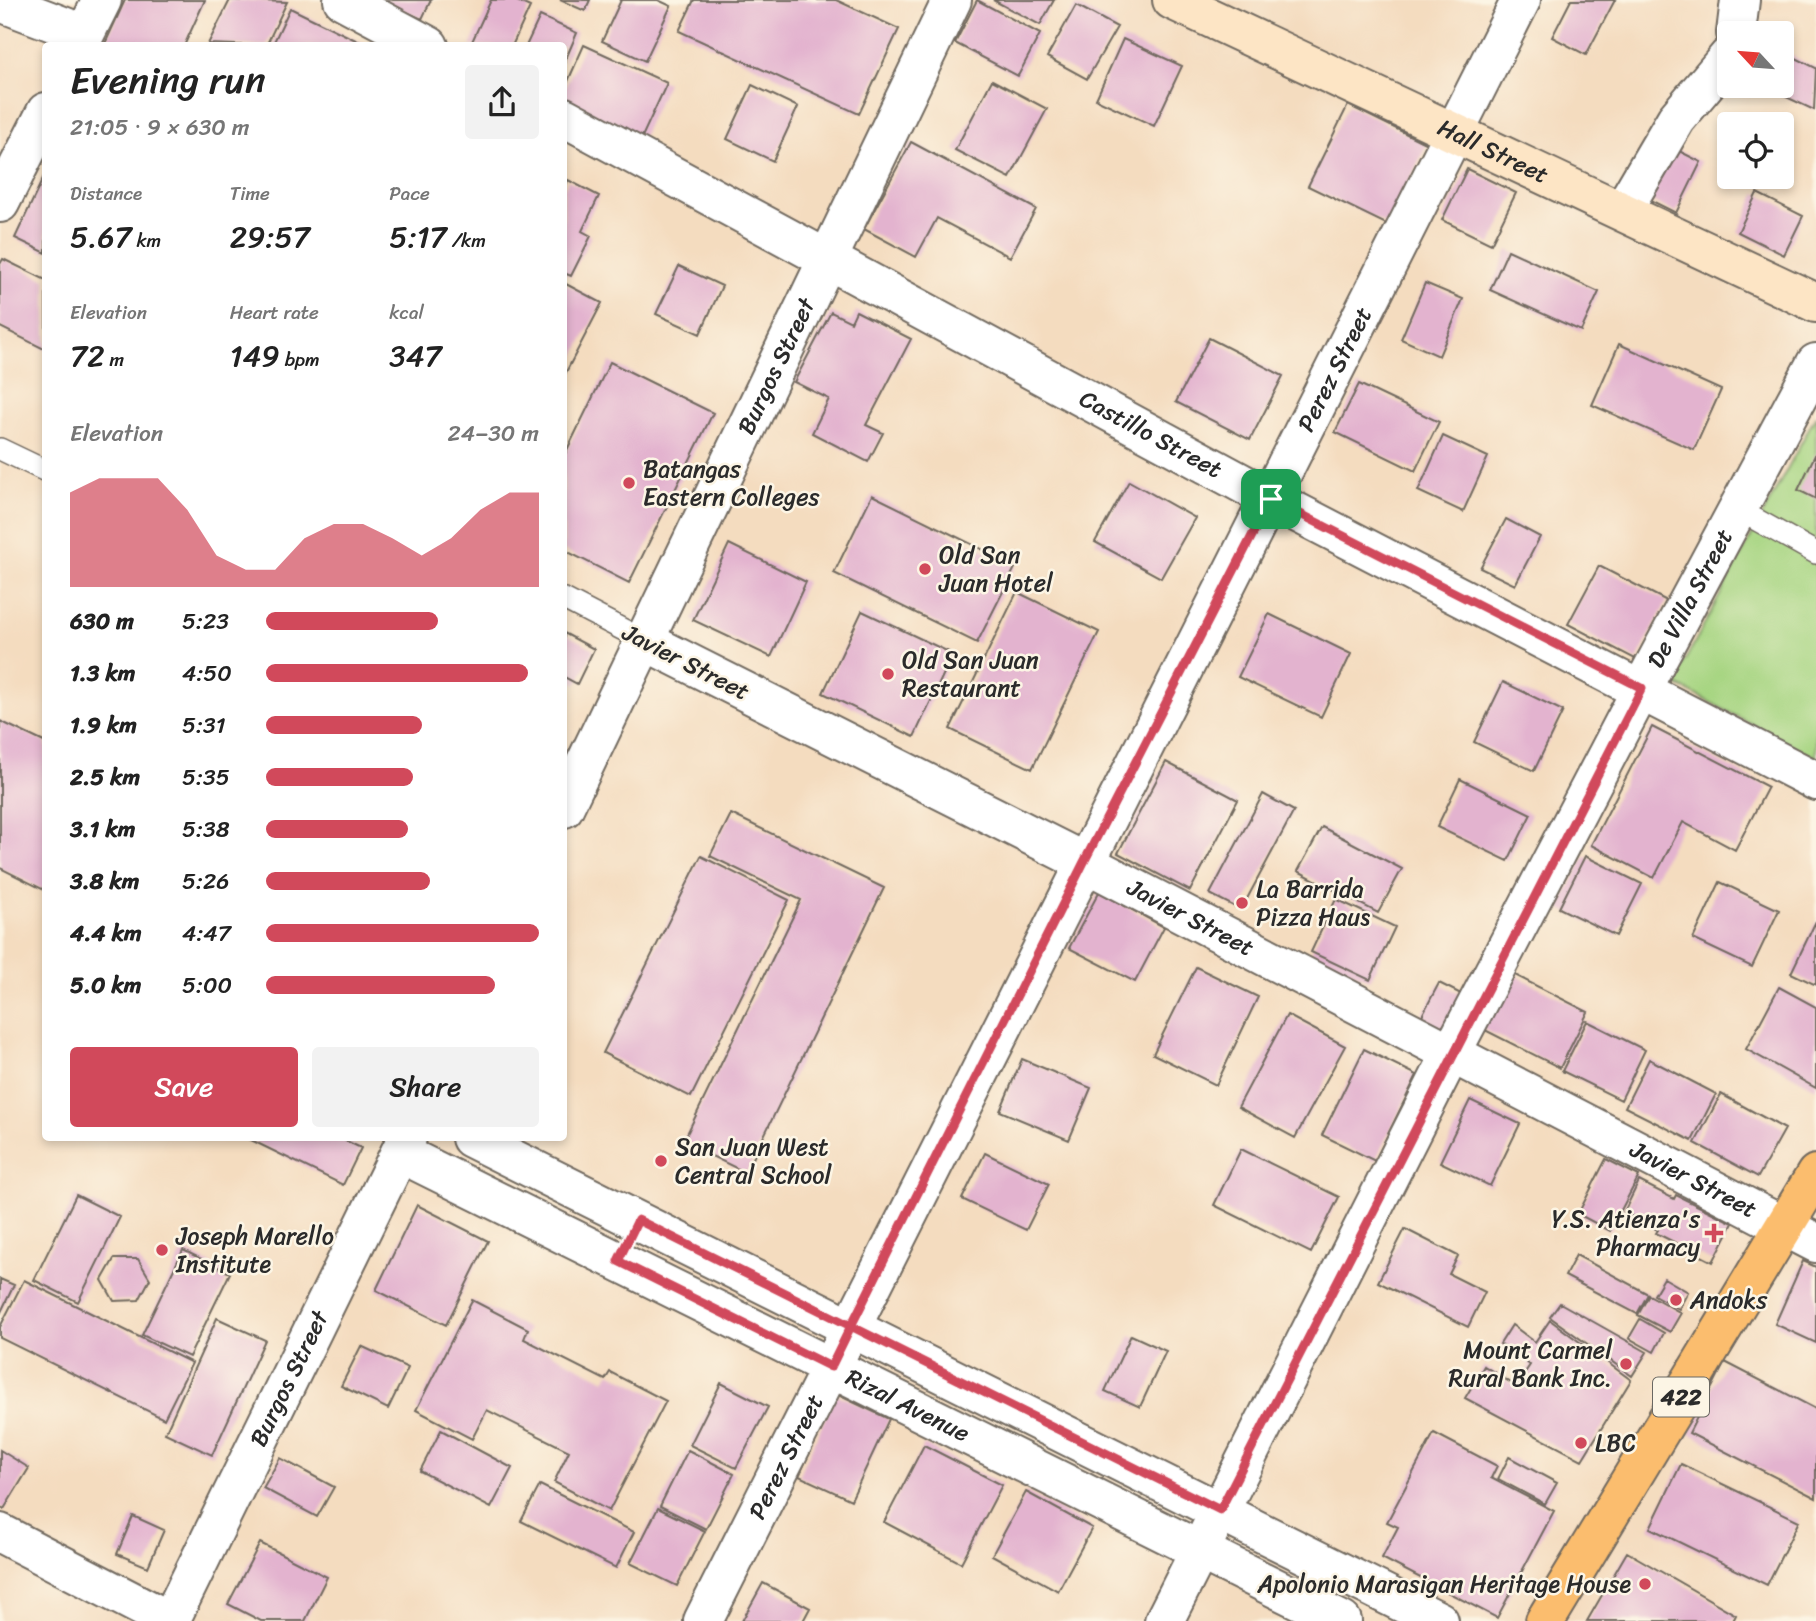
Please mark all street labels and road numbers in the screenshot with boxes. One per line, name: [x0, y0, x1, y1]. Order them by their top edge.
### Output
street label: Hall Street: [1431, 107, 1556, 195]
street label: Burgos Street: [725, 290, 827, 442]
street label: Perez Street: [1285, 299, 1384, 439]
street label: Castillo Street: [1071, 378, 1230, 490]
street label: De Villa Street: [1635, 521, 1745, 676]
street label: Javier Street: [614, 611, 757, 712]
street label: Javier Street: [1119, 866, 1262, 968]
street label: Javier Street: [1622, 1128, 1765, 1230]
street label: Burgos Street: [238, 1302, 341, 1454]
street label: Rizal Avenue: [838, 1357, 977, 1454]
road number: 422: [1653, 1378, 1709, 1416]
street label: Perez Street: [737, 1387, 835, 1527]

